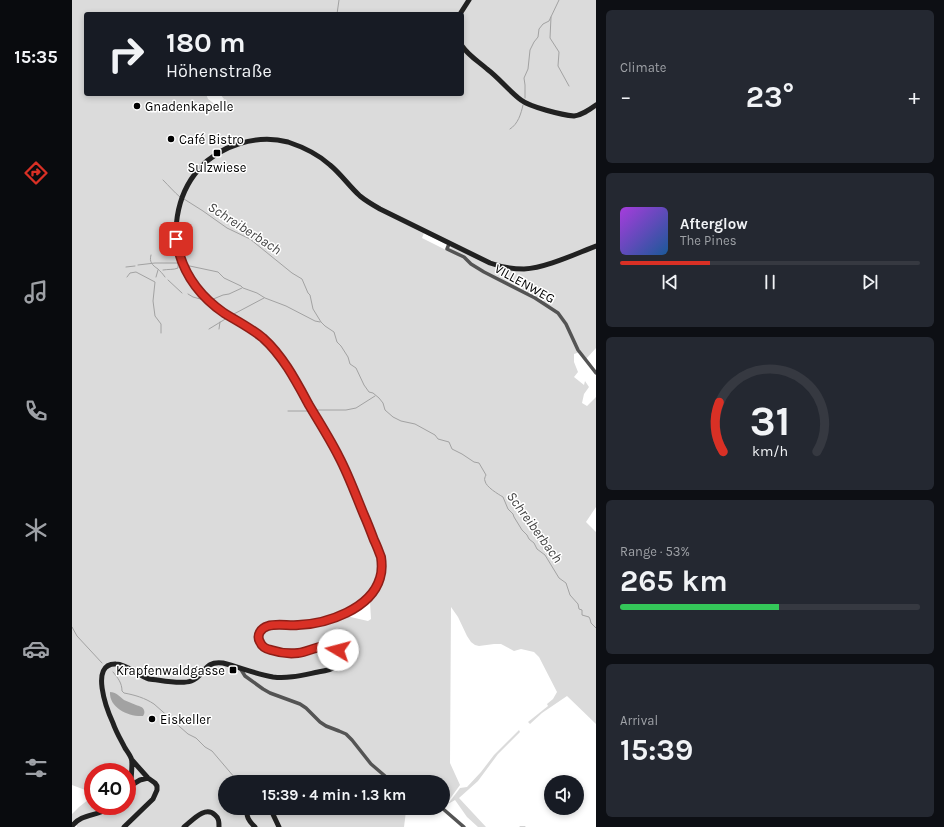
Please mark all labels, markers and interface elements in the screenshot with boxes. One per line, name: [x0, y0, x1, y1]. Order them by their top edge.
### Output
text: 180 m: [166, 26, 245, 59]
icon: right: [100, 28, 152, 80]
text: 15:35: [14, 46, 58, 68]
text: Höhenstraße: [166, 60, 272, 82]
text: Climate: [620, 60, 666, 75]
text: 23°: [746, 79, 794, 115]
text: −: [620, 84, 632, 110]
text: +: [908, 84, 920, 110]
place label: Gnadenkapelle: [145, 99, 234, 114]
marker: Gnadenkapelle: [132, 101, 142, 111]
place label: Café Bistro: [179, 132, 244, 147]
marker: Café Bistro: [166, 134, 176, 144]
marker: Sulzwiese: [212, 148, 222, 158]
icon: directions: [22, 159, 50, 187]
place label: Sulzwiese: [187, 160, 247, 175]
water label: Schreiberbach: [205, 198, 285, 258]
text: Afterglow: [680, 215, 748, 233]
pin: [159, 222, 193, 256]
icon: arrive: [165, 228, 187, 250]
text: The Pines: [680, 233, 737, 248]
street label: VILLENWEG: [492, 261, 558, 306]
icon: previous: [659, 271, 681, 293]
icon: pause: [759, 271, 781, 293]
icon: next: [859, 271, 881, 293]
icon: music: [22, 278, 50, 306]
text: 31: [750, 396, 790, 444]
icon: phone: [22, 397, 50, 425]
text: km/h: [752, 442, 788, 459]
water label: Schreiberbach: [503, 488, 566, 566]
icon: climate: [22, 516, 50, 544]
text: Range · 53%: [620, 544, 690, 559]
text: 265 km: [620, 563, 728, 599]
position arrow: [317, 629, 359, 671]
icon: car: [22, 635, 50, 663]
place label: Krapfenwaldgasse: [116, 663, 225, 678]
marker: Krapfenwaldgasse: [228, 665, 238, 675]
place label: Eiskeller: [160, 712, 211, 727]
text: Arrival: [620, 713, 658, 728]
marker: Eiskeller: [147, 714, 157, 724]
text: 15:39: [620, 732, 693, 768]
icon: filters: [22, 754, 50, 782]
speed limit sign: 40: [84, 763, 136, 815]
map controls: [544, 775, 584, 815]
button: sound: [544, 775, 584, 815]
text: 15:39 · 4 min · 1.3 km: [262, 786, 406, 804]

